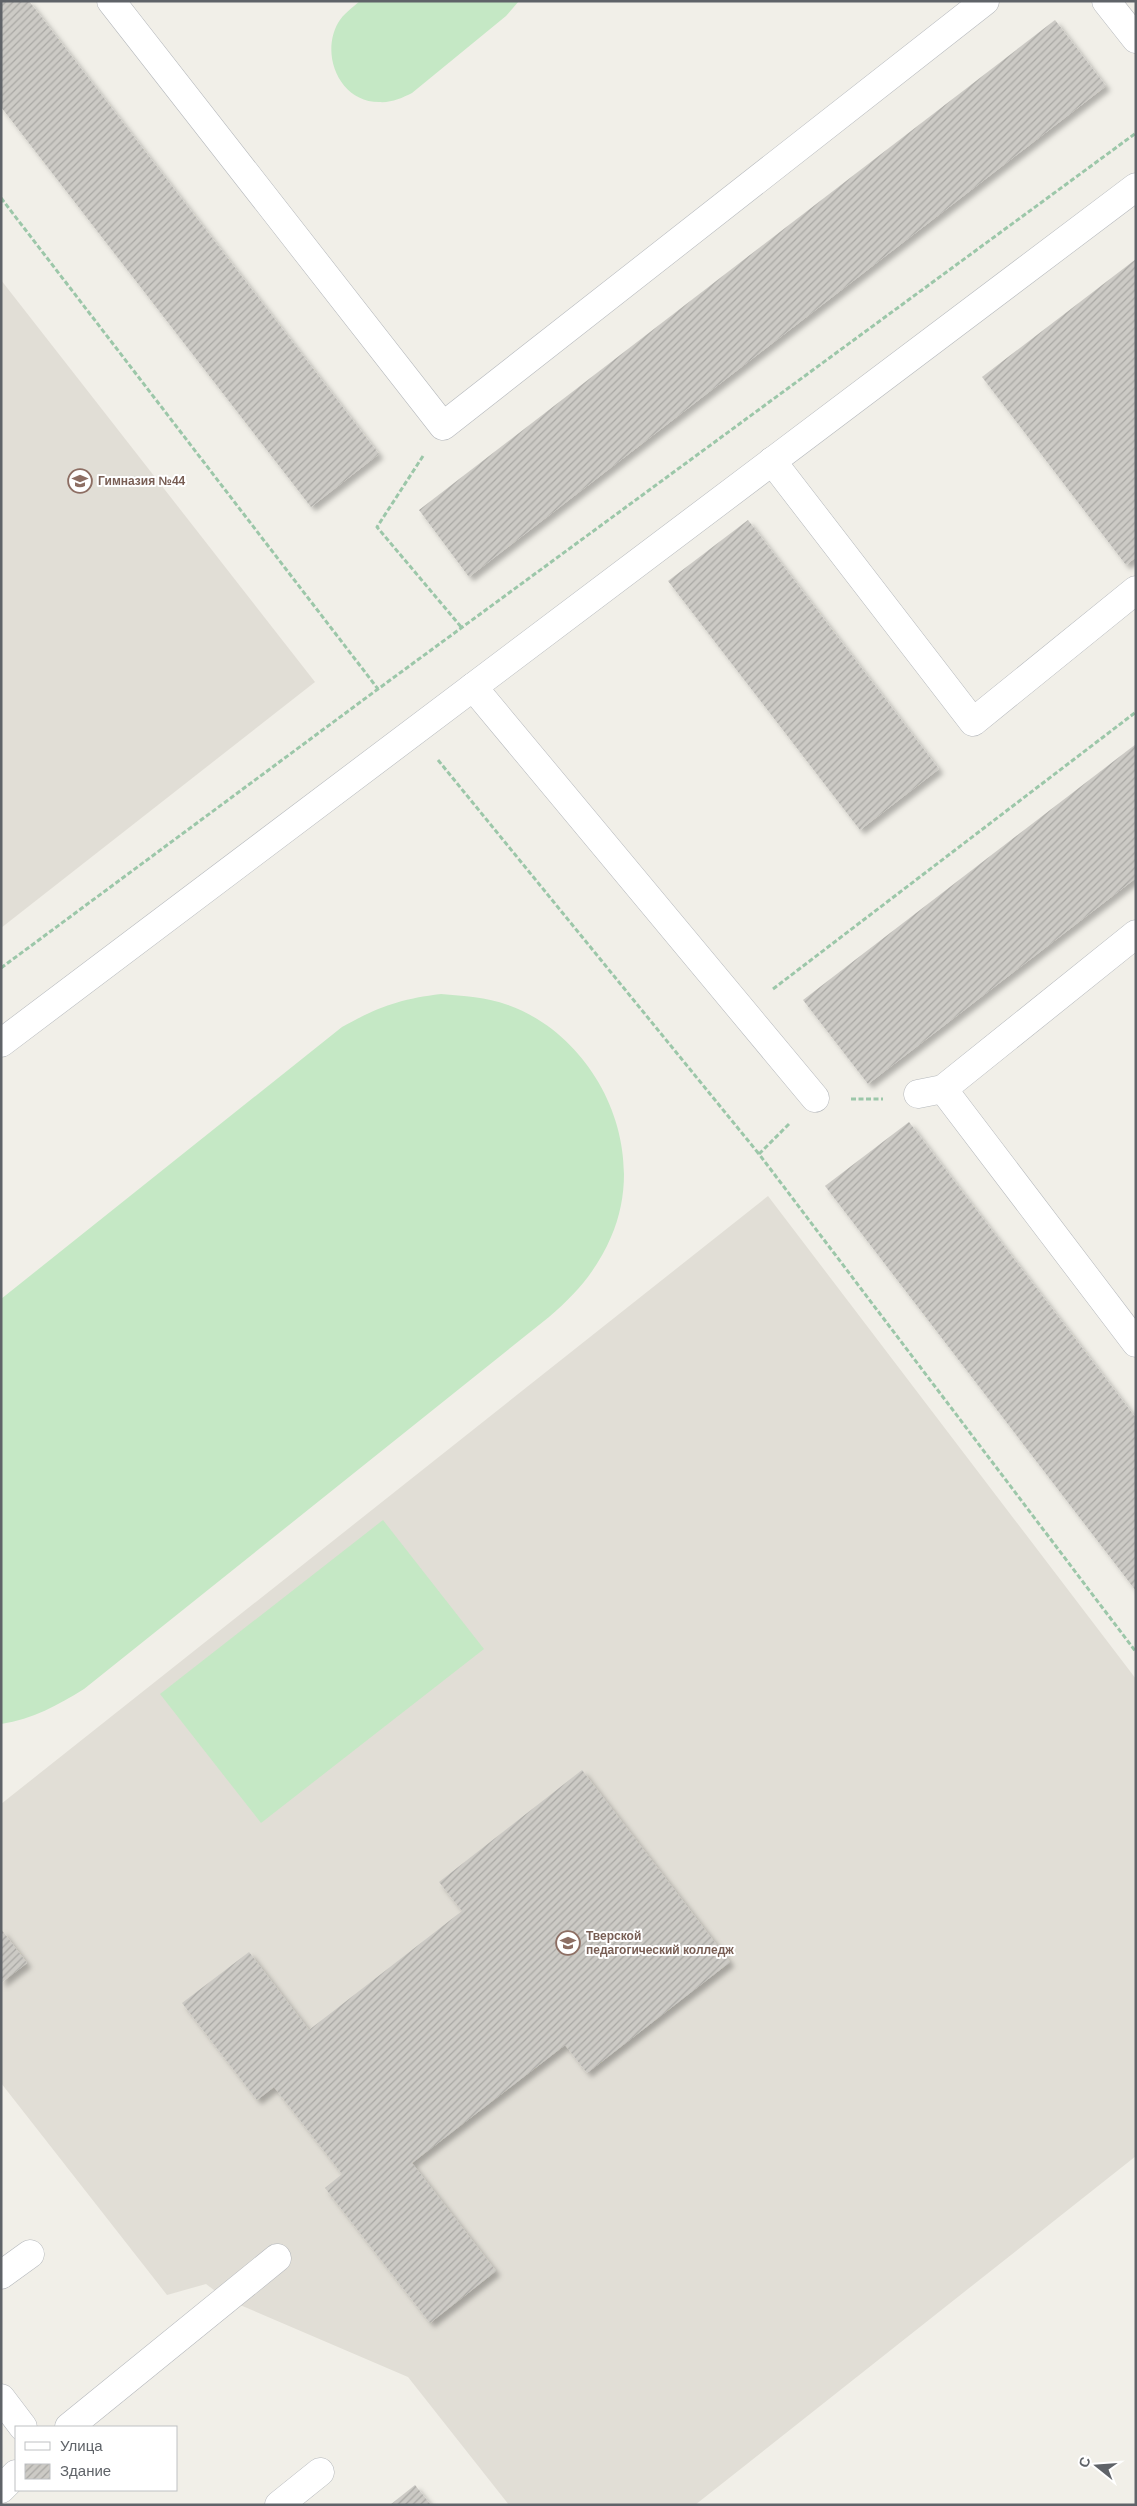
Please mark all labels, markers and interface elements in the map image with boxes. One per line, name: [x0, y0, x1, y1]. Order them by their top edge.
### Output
school or university icon: Гимназия №44: [67, 468, 93, 494]
place label: Гимназия №44: [98, 474, 186, 488]
place label: Тверской педагогический колледж: [586, 1929, 734, 1957]
school or university icon: Тверской педагогический колледж: [555, 1930, 581, 1956]
legend: [15, 2426, 178, 2491]
text: Улица: [60, 2437, 103, 2454]
north arrow: [1072, 2441, 1122, 2491]
text: С: [1075, 2455, 1094, 2469]
text: Здание: [60, 2462, 111, 2479]

